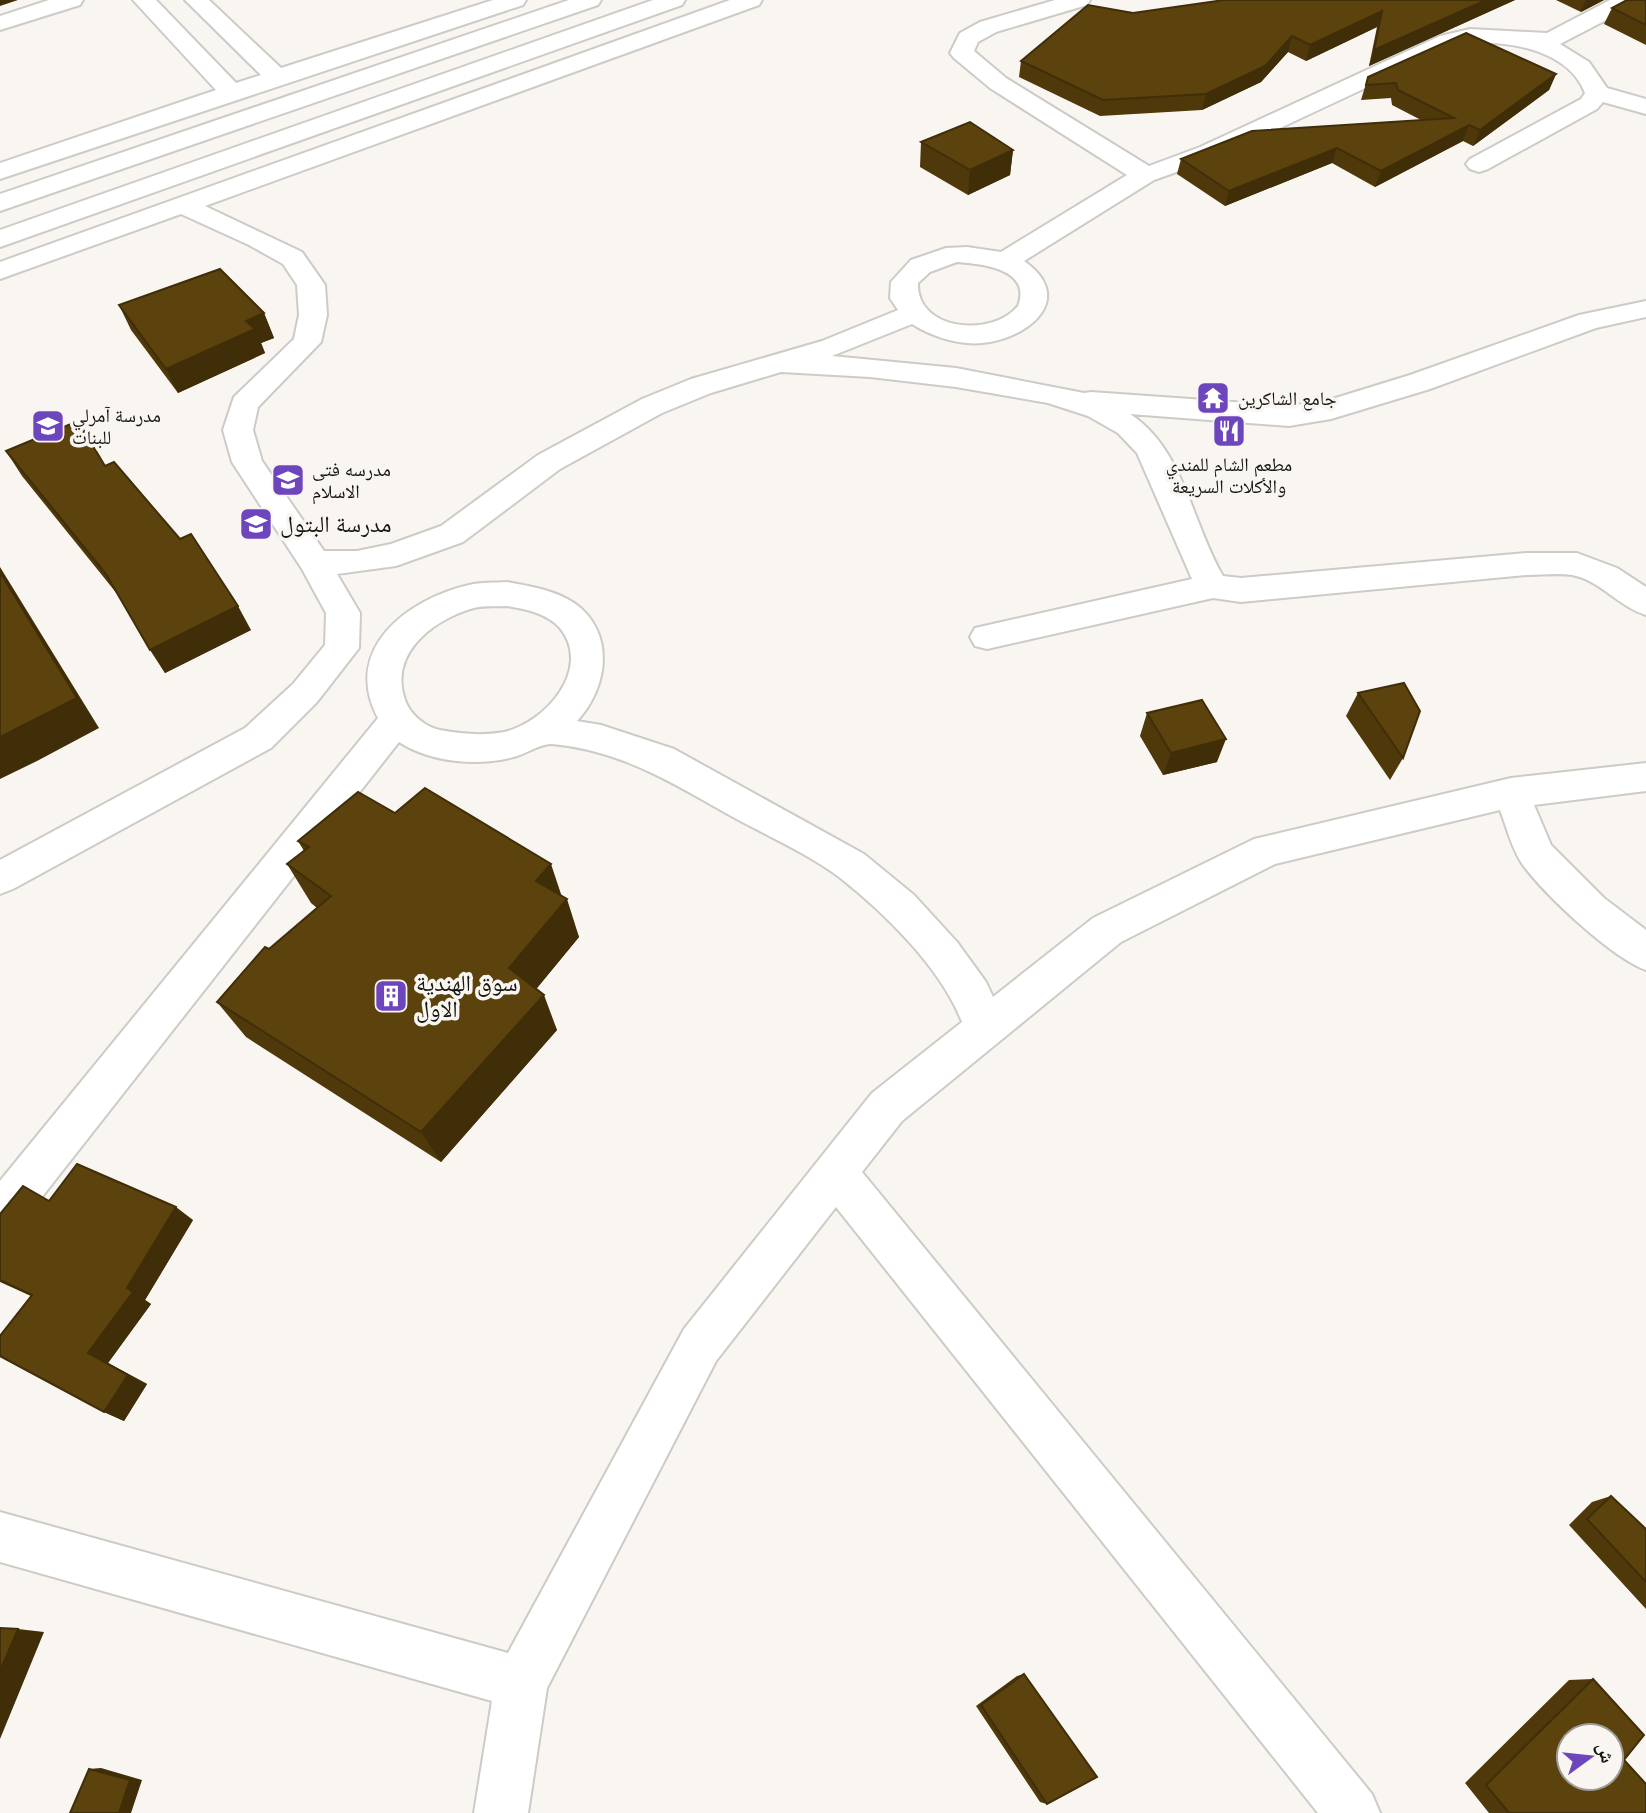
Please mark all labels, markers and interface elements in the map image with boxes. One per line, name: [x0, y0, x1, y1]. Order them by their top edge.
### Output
temple icon: جامع الشاكرين: [1194, 379, 1232, 417]
place label: جامع الشاكرين: [1238, 386, 1337, 411]
place label: مدرسة آمرلي للبنات: [72, 403, 161, 449]
school or university icon: مدرسة آمرلي للبنات: [29, 407, 67, 445]
restaurant icon: مطعم الشام للمندي والأكلات السريعة: [1210, 412, 1248, 450]
place label: مطعم الشام للمندي والأكلات السريعة: [1166, 452, 1292, 498]
place label: مدرسه فتى الاسلام: [312, 457, 391, 505]
school or university icon: مدرسه فتى الاسلام: [269, 461, 307, 499]
school or university icon: مدرسة البتول: [237, 505, 275, 543]
place label: مدرسة البتول: [280, 509, 391, 538]
place label: سوق الهندية الاول: [416, 968, 518, 1023]
building icon: سوق الهندية الاول: [372, 977, 410, 1015]
north arrow: [1555, 1722, 1625, 1792]
text: ش: [1592, 1740, 1621, 1765]

